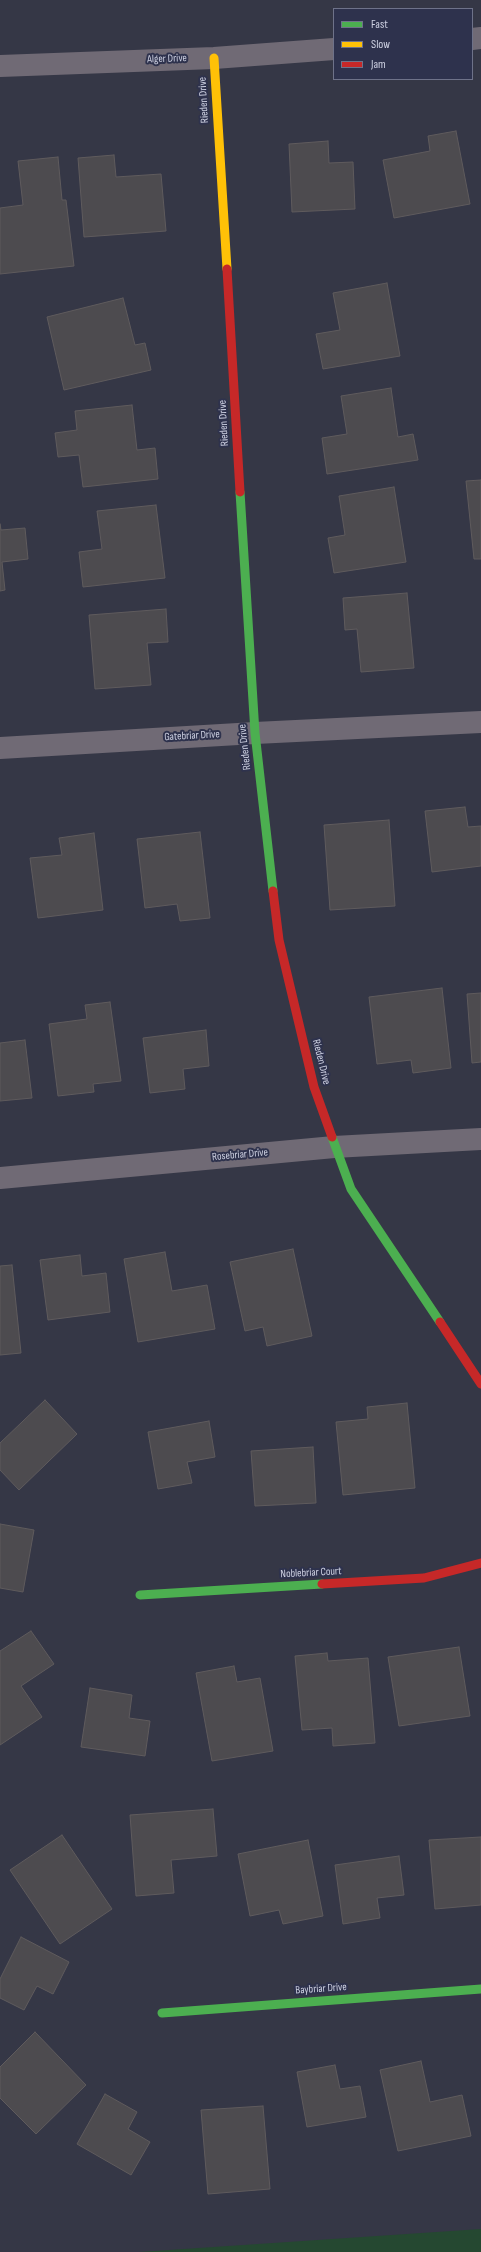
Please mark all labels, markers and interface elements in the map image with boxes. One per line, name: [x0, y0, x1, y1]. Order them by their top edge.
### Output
legend: [333, 8, 473, 80]
text: Fast: [371, 17, 388, 32]
text: Slow: [371, 37, 390, 52]
street label: Alger Drive: [147, 52, 187, 66]
text: Jam: [371, 57, 386, 72]
street label: Rieden Drive: [196, 77, 212, 123]
street label: Rieden Drive: [216, 400, 232, 446]
street label: Rieden Drive: [236, 723, 254, 771]
street label: Gatebriar Drive: [164, 728, 220, 744]
street label: Rieden Drive: [309, 1038, 333, 1086]
street label: Rosebriar Drive: [212, 1146, 268, 1164]
street label: Noblebriar Court: [280, 1565, 342, 1581]
street label: Baybriar Drive: [295, 1981, 347, 1997]

